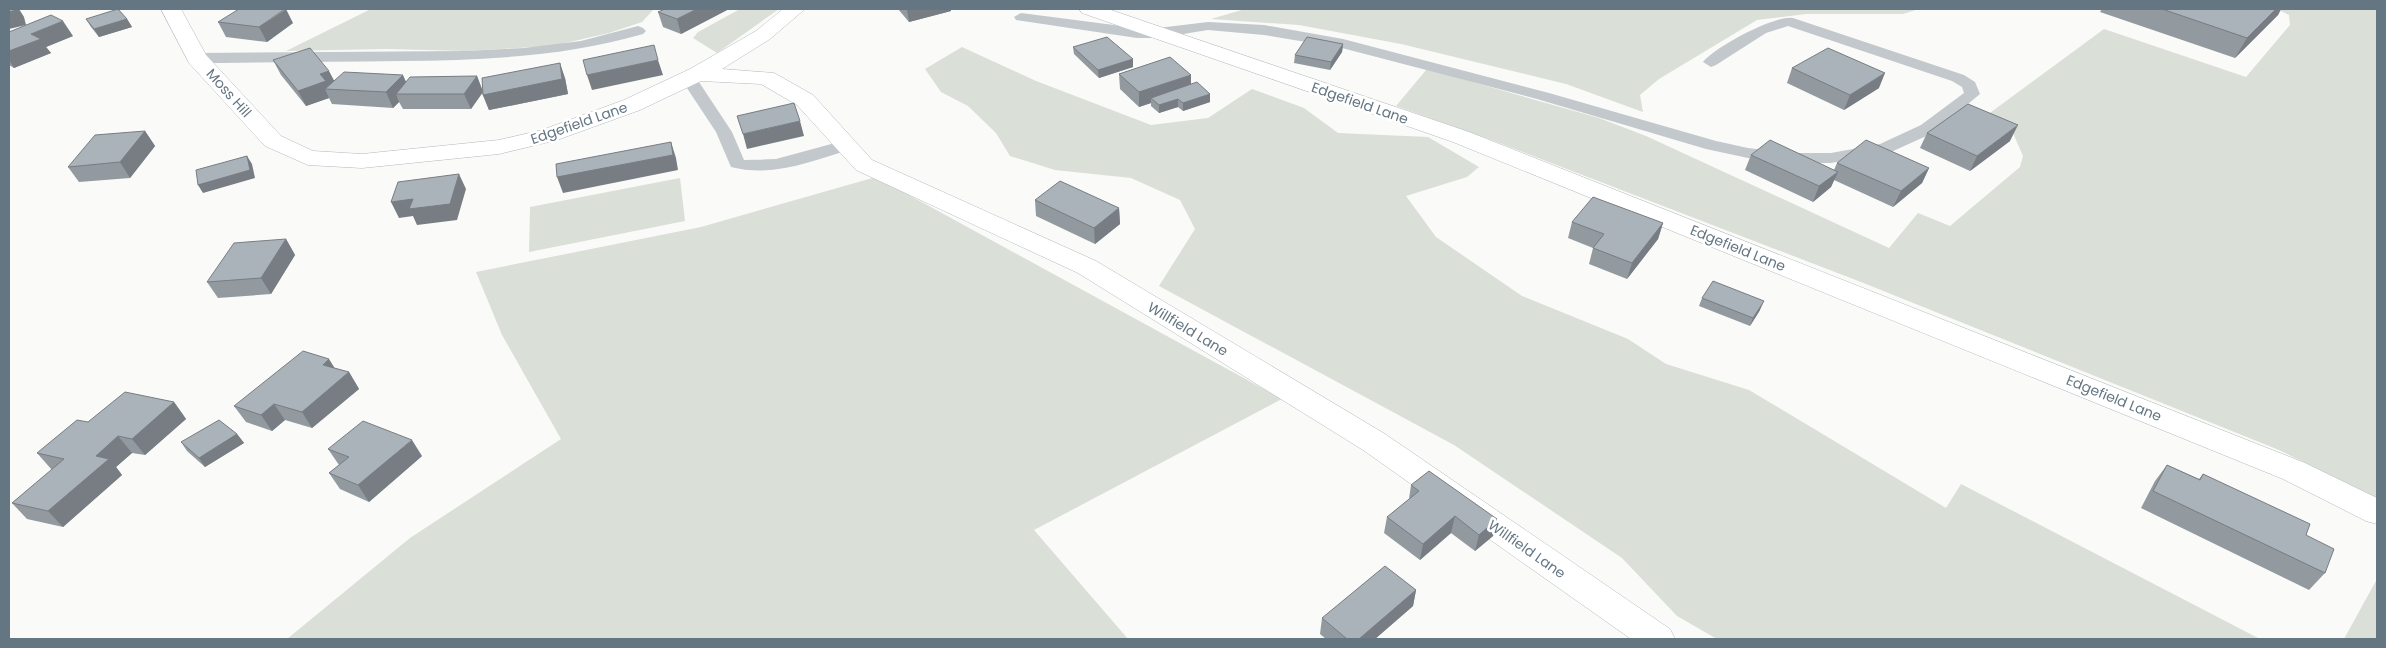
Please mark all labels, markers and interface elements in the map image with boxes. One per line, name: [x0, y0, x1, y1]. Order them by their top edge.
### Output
street label: Moss Hill: [202, 64, 256, 122]
street label: Edgefield Lane: [1309, 77, 1411, 129]
street label: Edgefield Lane: [528, 97, 630, 149]
street label: Edgefield Lane: [1687, 220, 1789, 276]
street label: Willfield Lane: [1144, 297, 1232, 361]
street label: Edgefield Lane: [2063, 370, 2165, 426]
street label: Willfield Lane: [1484, 515, 1570, 583]

